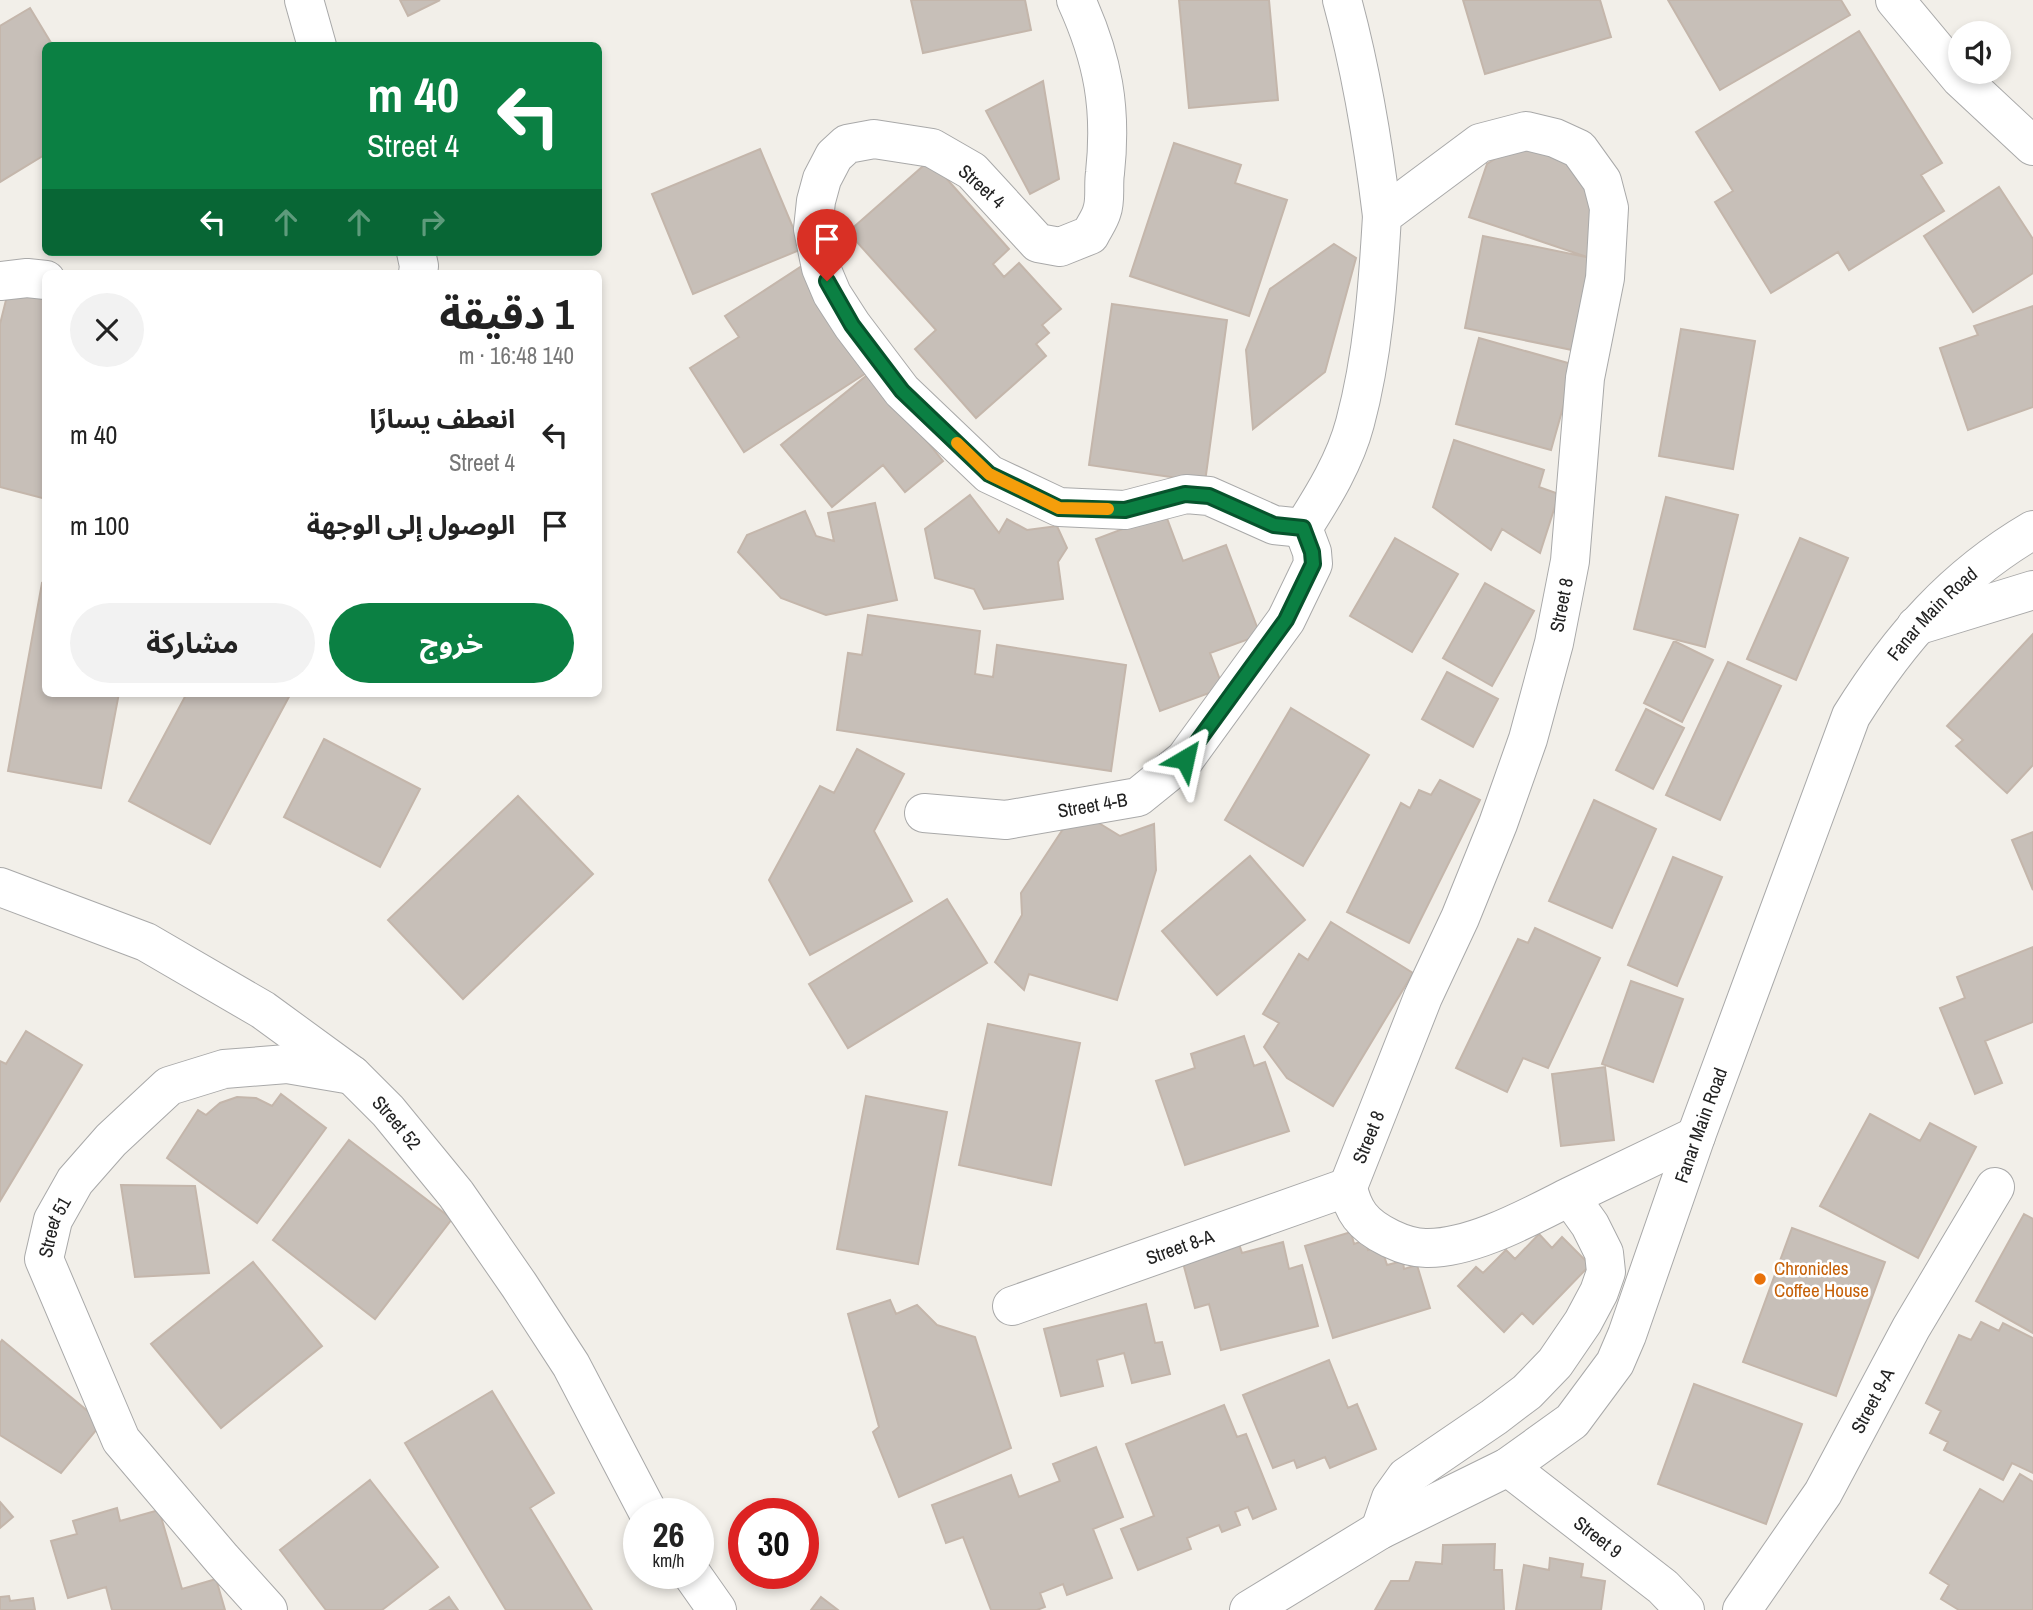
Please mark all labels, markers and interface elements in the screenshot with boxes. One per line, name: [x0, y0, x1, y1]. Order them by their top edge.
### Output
map controls: [1948, 21, 2011, 84]
button: sound: [1948, 21, 2011, 84]
text: 40 m: [367, 61, 459, 127]
icon: left: [483, 70, 574, 161]
text: Street 4: [367, 124, 459, 167]
street label: Street 4: [953, 158, 1011, 214]
icon: left: [194, 203, 232, 241]
icon: ahead: [267, 203, 305, 241]
icon: ahead: [340, 203, 378, 241]
icon: right: [413, 203, 451, 241]
pin: [797, 209, 857, 281]
icon: arrive: [808, 220, 846, 258]
text: 1 دقيقة: [440, 286, 574, 342]
button: close: [70, 293, 144, 367]
text: 140 m · 16:48: [459, 340, 574, 371]
text: انعطف يسارًا: [369, 401, 515, 436]
icon: left: [536, 416, 574, 454]
text: 40 m: [70, 417, 117, 452]
text: Street 4: [449, 447, 515, 478]
text: الوصول إلى الوجهة: [307, 507, 515, 542]
icon: arrive: [536, 507, 574, 545]
text: 100 m: [70, 508, 129, 543]
street label: Fanar Main Road: [1881, 561, 1982, 666]
street label: Street 8: [1543, 576, 1579, 634]
button: مشاركة: [70, 603, 315, 683]
button: خروج: [329, 603, 574, 683]
position arrow: [1148, 722, 1222, 796]
street label: Street 4-B: [1056, 786, 1129, 824]
street label: Fanar Main Road: [1668, 1064, 1733, 1186]
street label: Street 52: [367, 1090, 427, 1155]
street label: Street 8: [1346, 1107, 1390, 1167]
street label: Street 51: [32, 1191, 77, 1260]
street label: Street 8-A: [1142, 1222, 1218, 1271]
place label: Chronicles Coffee House: [1774, 1255, 1869, 1303]
marker: Chronicles Coffee House: [1752, 1271, 1768, 1287]
street label: Street 9-A: [1844, 1363, 1901, 1438]
speed limit sign: 30: [728, 1498, 819, 1589]
street label: Street 9: [1569, 1510, 1628, 1564]
text: 26: [653, 1511, 684, 1558]
text: km/h: [653, 1548, 685, 1573]

